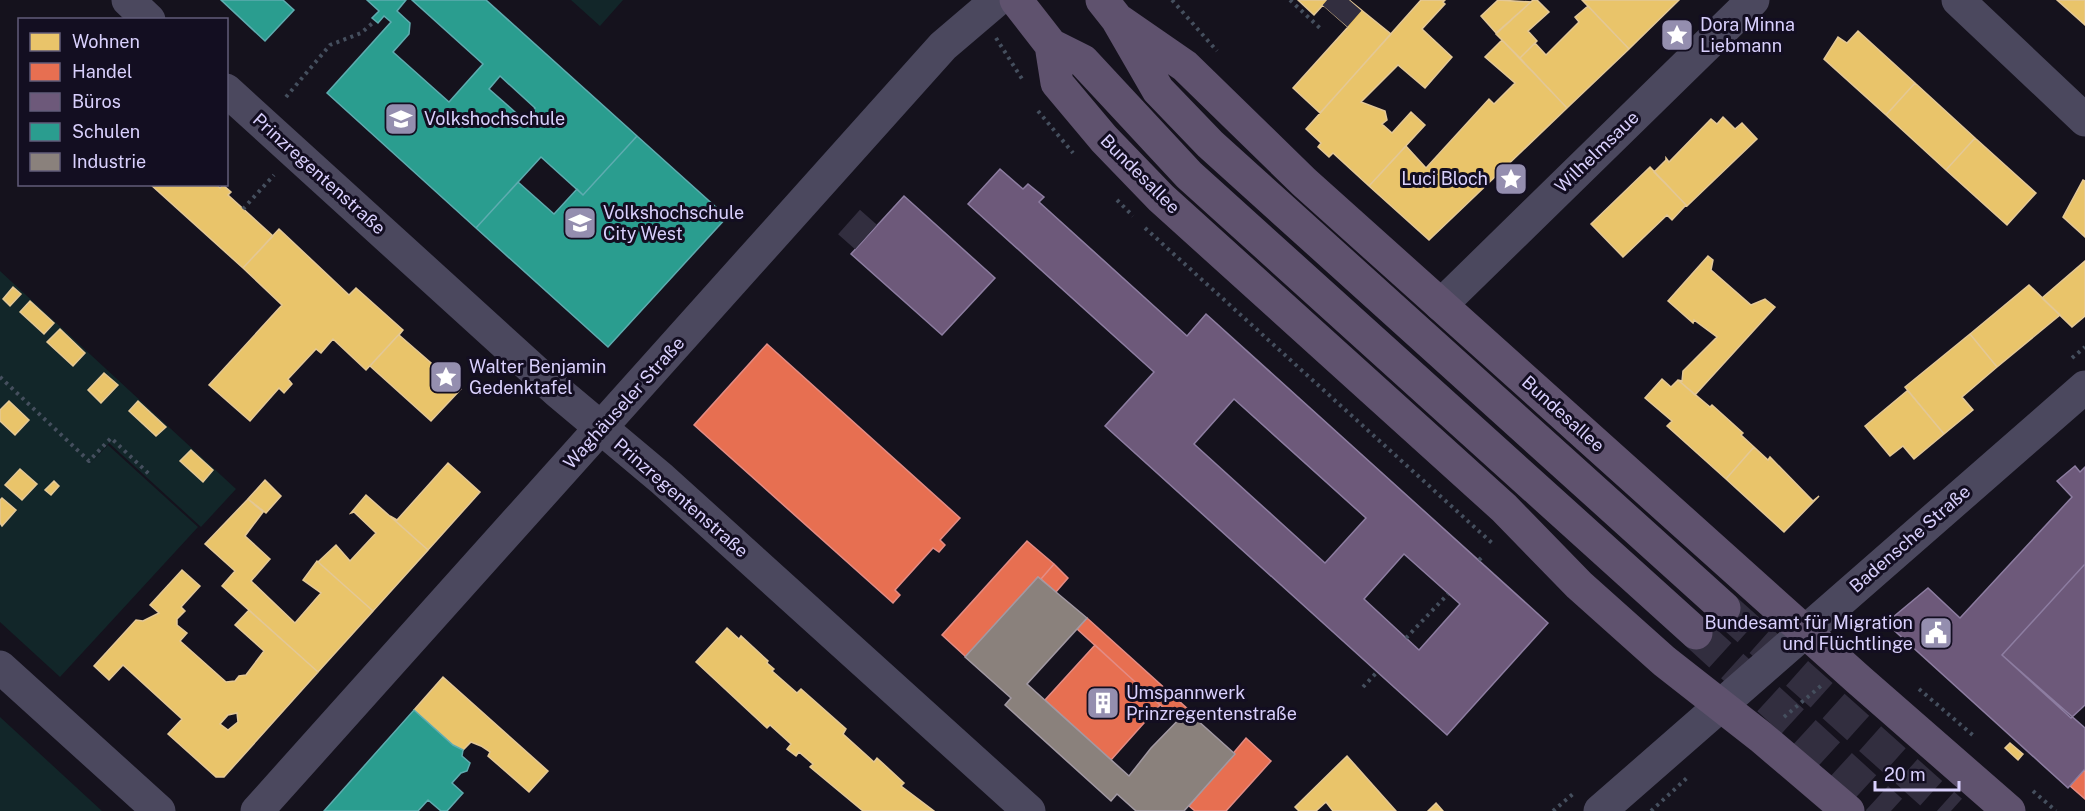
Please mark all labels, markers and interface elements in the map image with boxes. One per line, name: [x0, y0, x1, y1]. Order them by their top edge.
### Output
place label: Dora Minna Liebmann: [1700, 14, 1795, 56]
place icon: Dora Minna Liebmann: [1659, 17, 1695, 53]
legend: [18, 18, 228, 186]
text: Wohnen: [72, 31, 140, 52]
text: Handel: [72, 61, 132, 82]
text: Büros: [72, 91, 121, 112]
school or university icon: Volkshochschule: [383, 101, 419, 137]
street label: Wilhelmsaue: [1550, 106, 1643, 197]
place label: Volkshochschule: [424, 108, 565, 129]
street label: Prinzregentenstraße: [249, 109, 390, 239]
text: Schulen: [72, 121, 140, 142]
street label: Bundesallee: [1096, 130, 1184, 218]
text: Industrie: [72, 151, 146, 172]
place icon: Luci Bloch: [1493, 161, 1529, 197]
place label: Luci Bloch: [1401, 168, 1488, 189]
place label: Volkshochschule City West: [603, 202, 744, 244]
school or university icon: Volkshochschule City West: [562, 205, 598, 241]
street label: Waghäuseler Straße: [559, 332, 688, 473]
place label: Walter Benjamin Gedenktafel: [469, 356, 606, 398]
place icon: Walter Benjamin Gedenktafel: [428, 359, 464, 395]
street label: Bundesallee: [1518, 371, 1609, 456]
street label: Prinzregentenstraße: [610, 434, 753, 562]
street label: Badensche Straße: [1845, 480, 1974, 597]
place label: Bundesamt für Migration und Flüchtlinge: [1704, 612, 1913, 654]
public building icon: Bundesamt für Migration und Flüchtlinge: [1918, 615, 1954, 651]
place label: Umspannwerk Prinzregentenstraße: [1126, 682, 1297, 724]
building icon: Umspannwerk Prinzregentenstraße: [1085, 685, 1121, 721]
scale bar: [1875, 754, 1959, 792]
text: 20 m: [1884, 764, 1926, 785]

